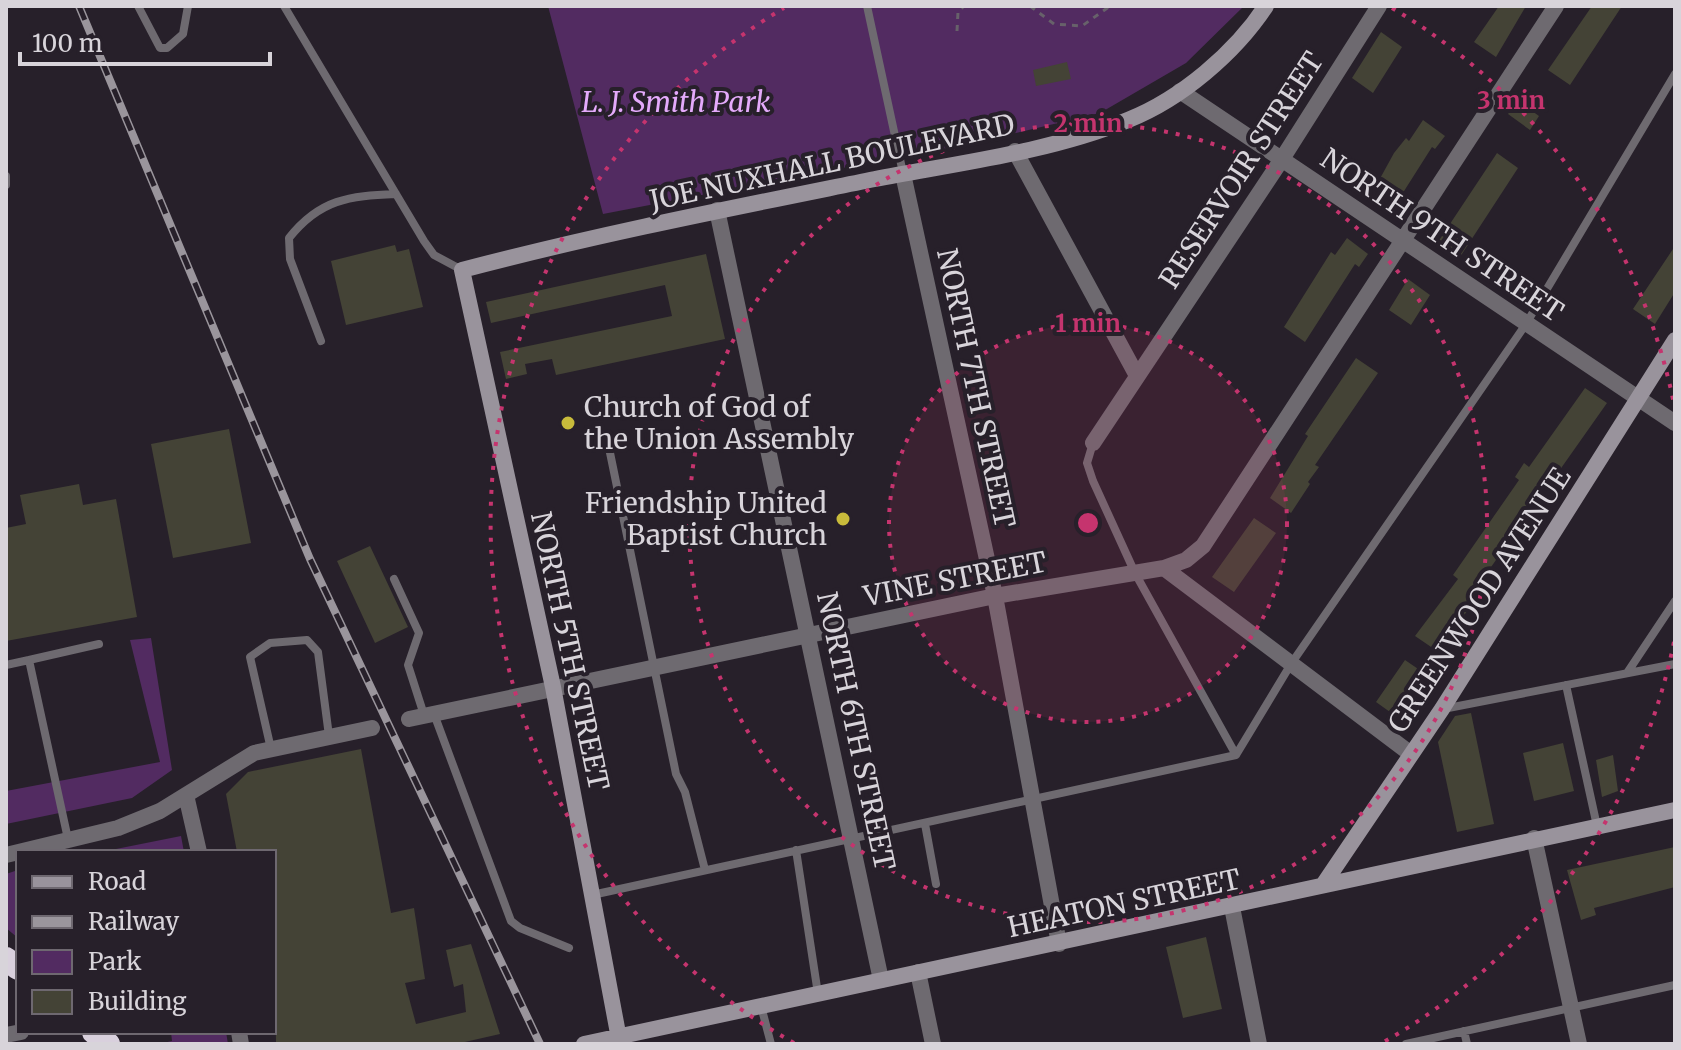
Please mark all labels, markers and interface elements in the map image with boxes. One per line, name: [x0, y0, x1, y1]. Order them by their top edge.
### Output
scale bar: [20, 16, 270, 66]
text: 100 m: [32, 28, 103, 59]
street label: RESERVOIR STREET: [1151, 45, 1331, 295]
park label: L. J. Smith Park: [582, 84, 770, 120]
text: 3 min: [1477, 85, 1545, 116]
street label: JOE NUXHALL BOULEVARD: [645, 106, 1018, 218]
text: 2 min: [1054, 108, 1122, 139]
street label: NORTH 9TH STREET: [1314, 140, 1570, 330]
street label: NORTH 7TH STREET: [929, 245, 1023, 531]
text: 1 min: [1055, 308, 1121, 339]
place label: Church of God of the Union Assembly: [584, 389, 855, 457]
marker: Church of God of the Union Assembly: [559, 414, 577, 432]
street label: GREENWOOD AVENUE: [1380, 460, 1578, 739]
place label: Friendship United Baptist Church: [585, 485, 827, 553]
street label: NORTH 5TH STREET: [523, 508, 617, 794]
centre of rings: [1074, 509, 1102, 537]
marker: Friendship United Baptist Church: [834, 510, 852, 528]
street label: VINE STREET: [859, 544, 1050, 615]
street label: NORTH 6TH STREET: [809, 589, 903, 873]
legend: [16, 850, 276, 1034]
street label: HEATON STREET: [1004, 861, 1244, 945]
text: Road: [88, 866, 146, 897]
text: Railway: [88, 906, 179, 937]
text: Park: [88, 946, 142, 977]
text: Building: [88, 986, 187, 1017]

